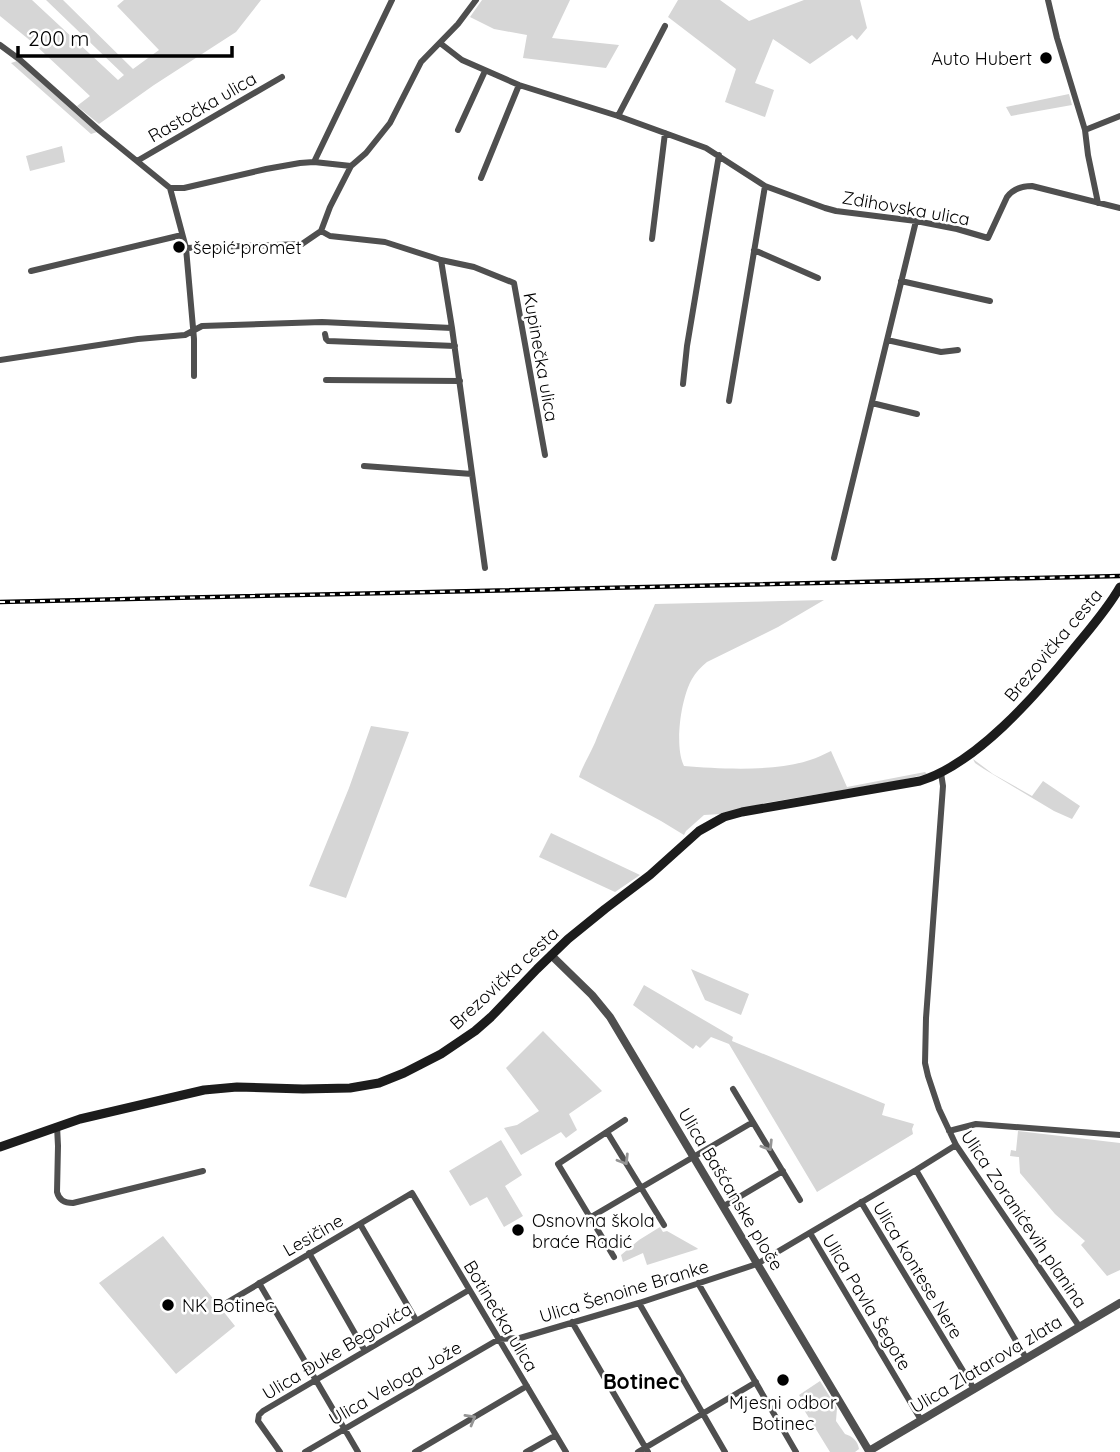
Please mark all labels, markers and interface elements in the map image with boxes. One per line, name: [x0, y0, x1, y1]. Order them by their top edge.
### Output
scale bar: [18, 14, 231, 58]
text: 200 m: [28, 25, 90, 51]
place label: Auto Hubert: [931, 47, 1032, 70]
marker: Auto Hubert: [1038, 50, 1054, 66]
street label: Rastočka ulica: [144, 67, 260, 147]
street label: Zdihovska ulica: [840, 185, 972, 231]
place label: šepić promet: [193, 236, 302, 259]
marker: šepić promet: [171, 239, 187, 255]
street label: Kupinečka ulica: [518, 291, 564, 423]
street label: Brezovička cesta: [999, 584, 1107, 706]
street label: Brezovička cesta: [445, 922, 563, 1034]
street label: Ulica Bašćanske ploče: [673, 1104, 789, 1274]
street label: Ulica Zoranićevih planina: [956, 1126, 1092, 1312]
one-way arrow: [759, 1139, 772, 1152]
one-way arrow: [615, 1152, 628, 1165]
street label: Ulica kontese Nere: [868, 1197, 968, 1343]
street label: Lesičine: [279, 1209, 347, 1261]
place label: Osnovna škola braće Radić: [532, 1209, 655, 1253]
marker: Osnovna škola braće Radić: [510, 1222, 526, 1238]
street label: Ulica Pavla Šegote: [817, 1230, 917, 1374]
street label: Ulica Šenoine Branke: [536, 1254, 712, 1328]
street label: Botinečka ulica: [459, 1256, 543, 1376]
place label: NK Botinec: [182, 1294, 275, 1317]
marker: NK Botinec: [160, 1297, 176, 1313]
street label: Ulica Đuke Begovića: [258, 1297, 416, 1405]
street label: Ulica Zlatarova zlata: [906, 1310, 1066, 1418]
street label: Ulica Veloga Jože: [325, 1336, 465, 1430]
district label: Botinec: [603, 1368, 679, 1394]
marker: Mjesni odbor Botinec: [775, 1372, 791, 1388]
place label: Mjesni odbor Botinec: [729, 1391, 837, 1435]
one-way arrow: [463, 1414, 476, 1427]

